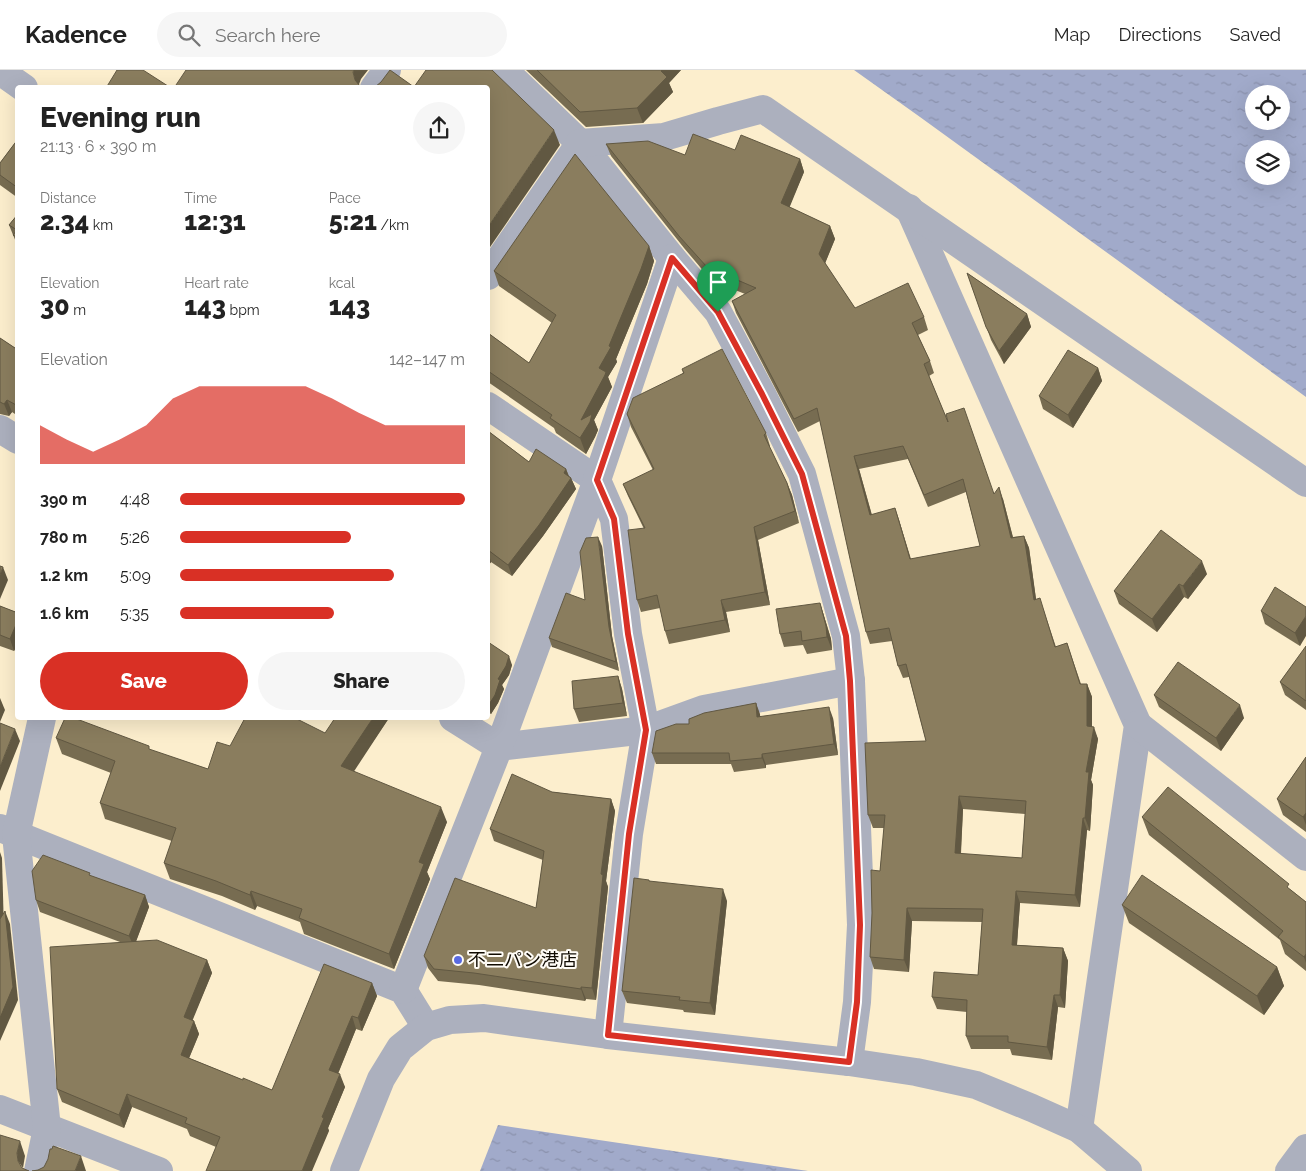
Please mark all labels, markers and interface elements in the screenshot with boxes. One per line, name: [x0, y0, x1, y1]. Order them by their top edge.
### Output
search box: [157, 12, 507, 57]
text: Kadence: [25, 20, 127, 49]
icon: search: [175, 21, 203, 49]
text: Search here: [215, 24, 320, 46]
text: Map: [1054, 24, 1090, 45]
text: Directions: [1118, 24, 1202, 45]
text: Saved: [1230, 24, 1281, 45]
map controls: [1245, 85, 1290, 185]
button: locate: [1245, 85, 1290, 130]
text: Evening run: [40, 101, 201, 134]
button: share: [413, 102, 465, 154]
text: 21:13 · 6 × 390 m: [40, 137, 156, 156]
button: layers: [1245, 140, 1290, 185]
text: Distance: [40, 190, 96, 206]
text: Time: [184, 190, 217, 206]
text: Pace: [329, 190, 361, 206]
text: 2.34: [40, 206, 89, 236]
text: 12:31: [184, 206, 246, 236]
text: 5:21: [329, 206, 377, 236]
text: km: [89, 217, 113, 233]
text: /km: [377, 217, 409, 233]
pin: [697, 261, 739, 312]
icon: arrive: [704, 268, 732, 296]
text: Elevation: [40, 275, 99, 291]
text: Heart rate: [184, 275, 249, 291]
text: kcal: [329, 275, 355, 291]
text: 30: [40, 291, 70, 321]
text: 143: [184, 291, 226, 321]
text: 143: [329, 291, 370, 321]
text: m: [70, 302, 86, 318]
text: bpm: [226, 302, 260, 318]
text: Elevation: [40, 350, 108, 369]
text: 142–147 m: [389, 350, 465, 369]
text: 390 m: [40, 490, 87, 509]
text: 4:48: [120, 490, 150, 509]
text: 780 m: [40, 528, 87, 547]
text: 5:26: [120, 528, 150, 547]
text: 1.2 km: [40, 566, 88, 585]
text: 5:09: [120, 566, 151, 585]
text: 1.6 km: [40, 604, 89, 623]
text: 5:35: [120, 604, 149, 623]
button: Save: [40, 652, 248, 710]
button: Share: [258, 652, 465, 710]
place label: 不二パン港店: [468, 949, 577, 970]
marker: 不二パン港店: [452, 954, 464, 966]

